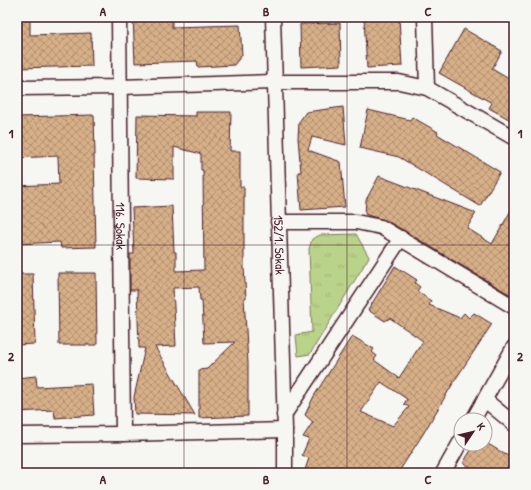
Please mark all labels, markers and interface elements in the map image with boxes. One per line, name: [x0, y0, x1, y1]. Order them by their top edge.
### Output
text: A: [100, 2, 107, 20]
text: B: [263, 2, 270, 20]
text: C: [424, 2, 432, 20]
text: 1: [9, 124, 14, 142]
text: 1: [518, 124, 523, 142]
street label: 116. Sokak: [112, 202, 130, 250]
street label: 152/1. Sokak: [270, 215, 289, 275]
text: 2: [8, 347, 15, 365]
text: 2: [517, 347, 524, 365]
north arrow: [453, 412, 493, 452]
text: K: [474, 420, 489, 433]
text: A: [100, 470, 107, 488]
text: B: [263, 470, 270, 488]
text: C: [424, 470, 432, 488]

